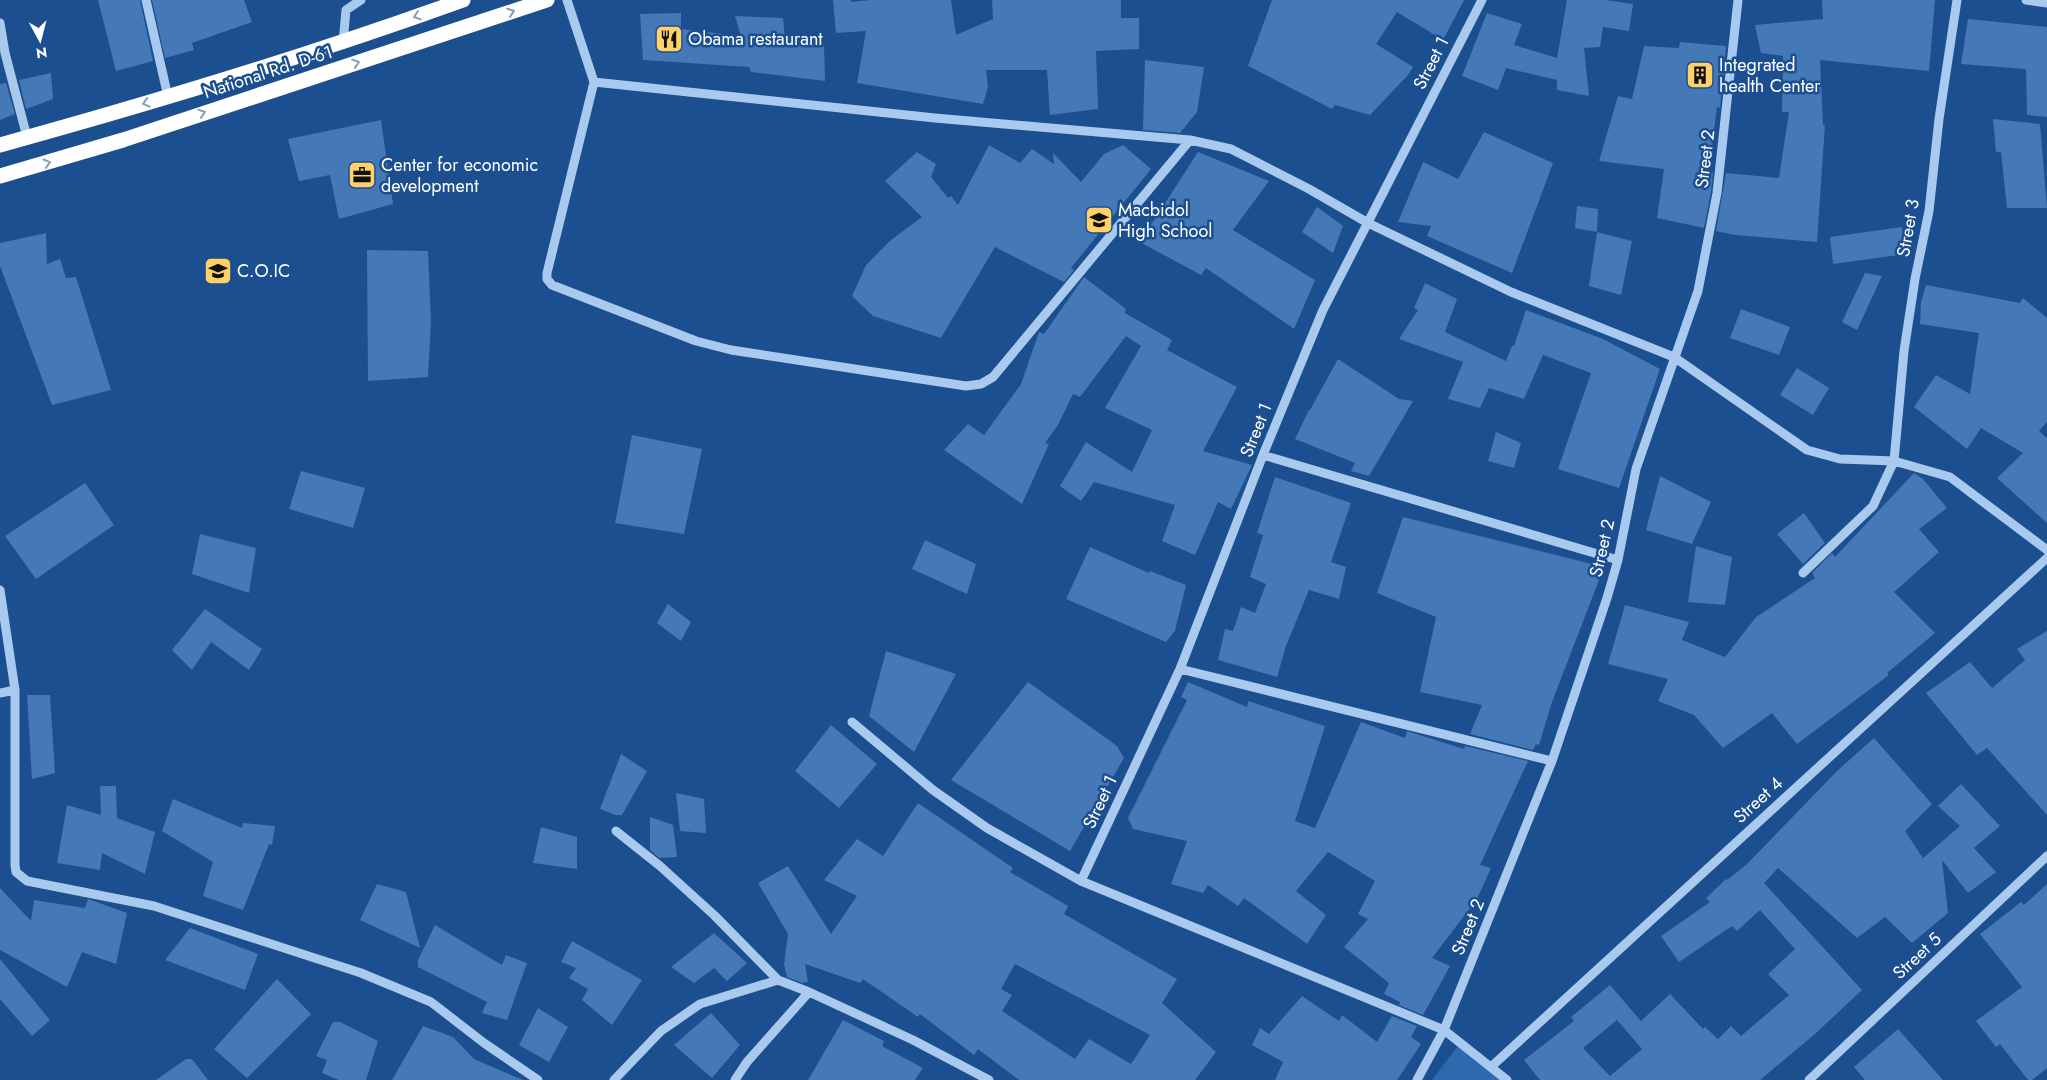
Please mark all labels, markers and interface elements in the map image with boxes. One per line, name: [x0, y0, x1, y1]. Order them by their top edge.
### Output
one-way arrow: [506, 8, 514, 18]
one-way arrow: [414, 11, 422, 21]
north arrow: [15, 15, 65, 65]
restaurant icon: Obama restaurant: [654, 24, 684, 54]
place label: Obama restaurant: [688, 26, 823, 52]
street label: Street 1: [1407, 32, 1455, 94]
street label: National Rd. D-61: [200, 39, 336, 105]
text: N: [35, 42, 48, 64]
place label: Integrated health Center: [1719, 52, 1821, 99]
one-way arrow: [351, 58, 360, 68]
building icon: Integrated health Center: [1685, 60, 1715, 90]
one-way arrow: [142, 98, 150, 108]
one-way arrow: [197, 109, 205, 119]
street label: Street 2: [1689, 128, 1721, 190]
place label: Center for economic development: [381, 152, 538, 199]
one-way arrow: [43, 159, 51, 169]
office icon: Center for economic development: [347, 160, 377, 190]
place label: Macbidol High School: [1118, 197, 1212, 244]
street label: Street 3: [1890, 197, 1926, 259]
school or university icon: Macbidol High School: [1084, 205, 1114, 235]
school or university icon: C.O.IC: [203, 256, 233, 286]
place label: C.O.IC: [237, 258, 290, 284]
street label: Street 1: [1233, 399, 1279, 461]
street label: Street 2: [1583, 517, 1621, 579]
street label: Street 1: [1076, 771, 1124, 833]
street label: Street 4: [1727, 771, 1789, 829]
street label: Street 2: [1445, 895, 1491, 959]
street label: Street 5: [1887, 927, 1947, 985]

